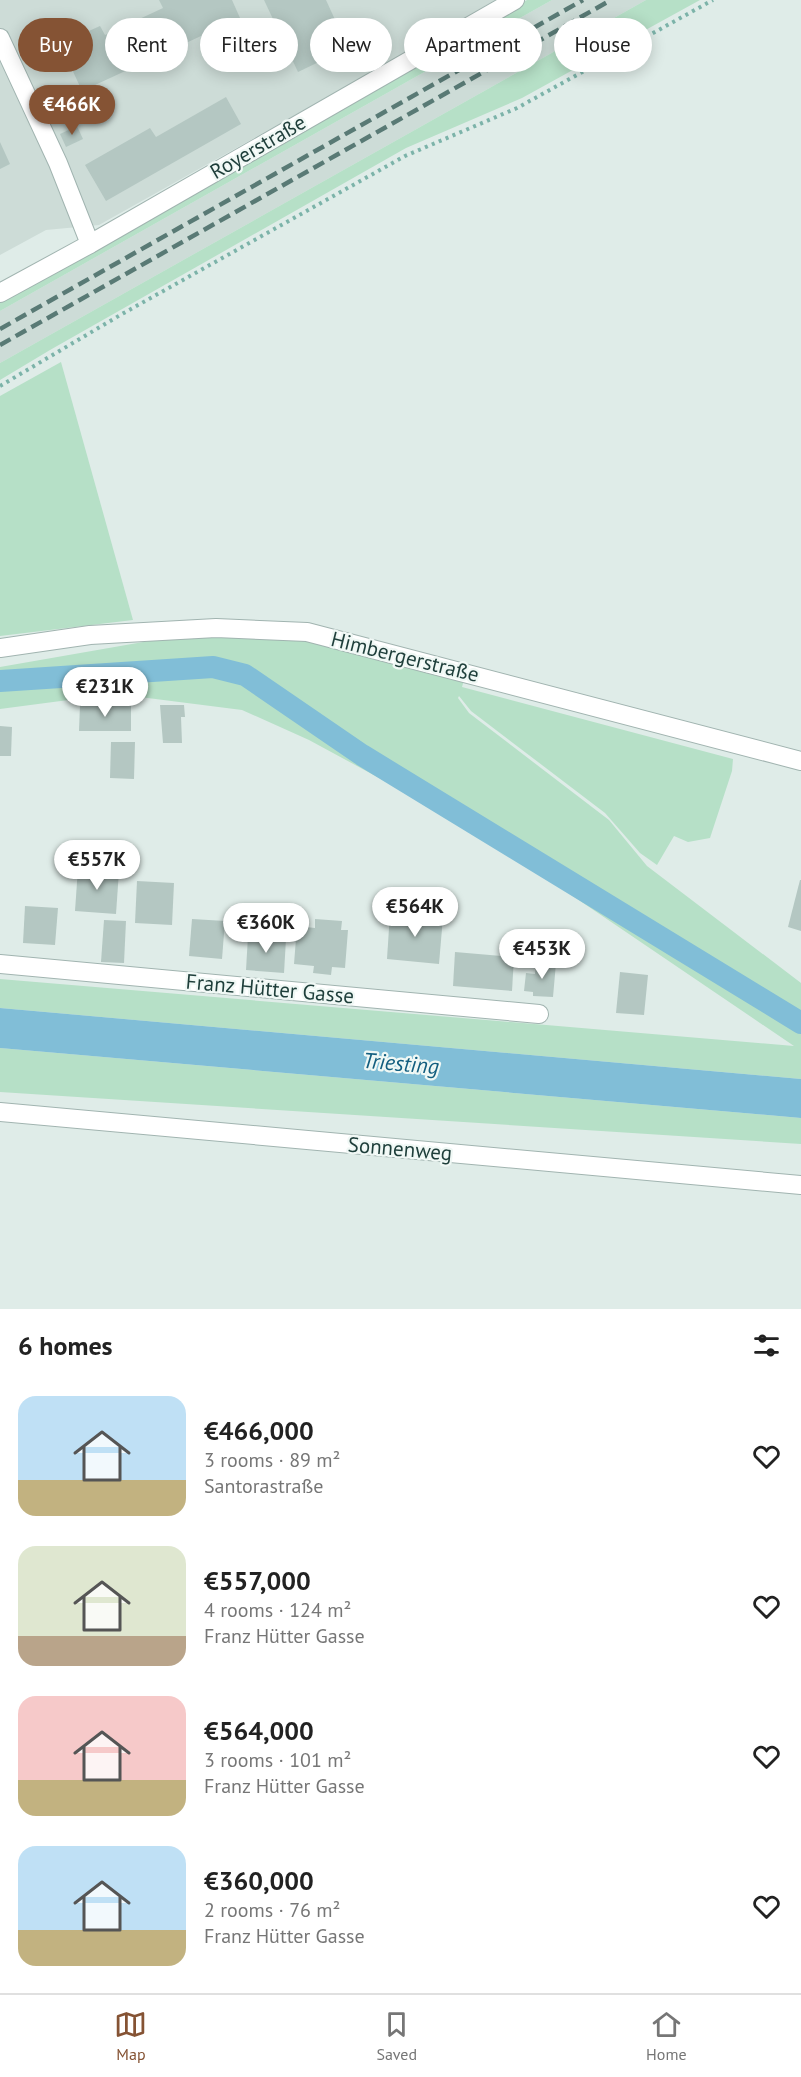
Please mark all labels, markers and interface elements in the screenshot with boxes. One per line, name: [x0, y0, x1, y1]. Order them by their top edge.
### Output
chip: Buy: [18, 18, 93, 72]
chip: Rent: [105, 18, 188, 72]
chip: Filters: [200, 18, 298, 72]
chip: New: [310, 18, 392, 72]
chip: Apartment: [404, 18, 542, 72]
chip: House: [554, 18, 652, 72]
pin: €466K: [30, 85, 114, 136]
text: €466K: [43, 91, 101, 117]
street label: Royerstraße: [205, 108, 311, 185]
street label: Himbergerstraße: [328, 625, 482, 688]
pin: €231K: [63, 667, 147, 718]
text: €231K: [76, 673, 134, 699]
pin: €557K: [55, 840, 139, 891]
text: €557K: [68, 846, 126, 872]
pin: €564K: [373, 887, 457, 938]
text: €564K: [386, 893, 444, 919]
pin: €360K: [224, 903, 308, 954]
text: €360K: [237, 909, 295, 935]
pin: €453K: [500, 929, 584, 980]
text: €453K: [513, 935, 571, 961]
street label: Franz Hütter Gasse: [185, 968, 355, 1009]
water label: Triesting: [362, 1046, 440, 1080]
street label: Sonnenweg: [347, 1131, 453, 1167]
text: 6 homes: [18, 1329, 113, 1362]
icon: filters: [750, 1329, 783, 1362]
text: €466,000: [204, 1414, 314, 1447]
icon: home: [66, 1420, 138, 1492]
icon: heart: [750, 1440, 783, 1473]
text: 3 rooms · 89 m²: [204, 1447, 340, 1473]
text: Santorastraße: [204, 1473, 323, 1499]
text: €557,000: [204, 1564, 311, 1597]
icon: home: [66, 1570, 138, 1642]
icon: heart: [750, 1590, 783, 1623]
text: 4 rooms · 124 m²: [204, 1597, 351, 1623]
text: Franz Hütter Gasse: [204, 1623, 365, 1649]
text: €564,000: [204, 1714, 314, 1747]
icon: home: [66, 1720, 138, 1792]
icon: heart: [750, 1740, 783, 1773]
text: 3 rooms · 101 m²: [204, 1747, 351, 1773]
text: Franz Hütter Gasse: [204, 1773, 365, 1799]
text: €360,000: [204, 1864, 314, 1897]
icon: home: [66, 1870, 138, 1942]
icon: heart: [750, 1890, 783, 1923]
text: 2 rooms · 76 m²: [204, 1897, 340, 1923]
text: Franz Hütter Gasse: [204, 1923, 365, 1949]
tab: Map: [114, 2008, 147, 2064]
tab: Saved: [376, 2008, 417, 2064]
tab: Home: [646, 2008, 687, 2064]

